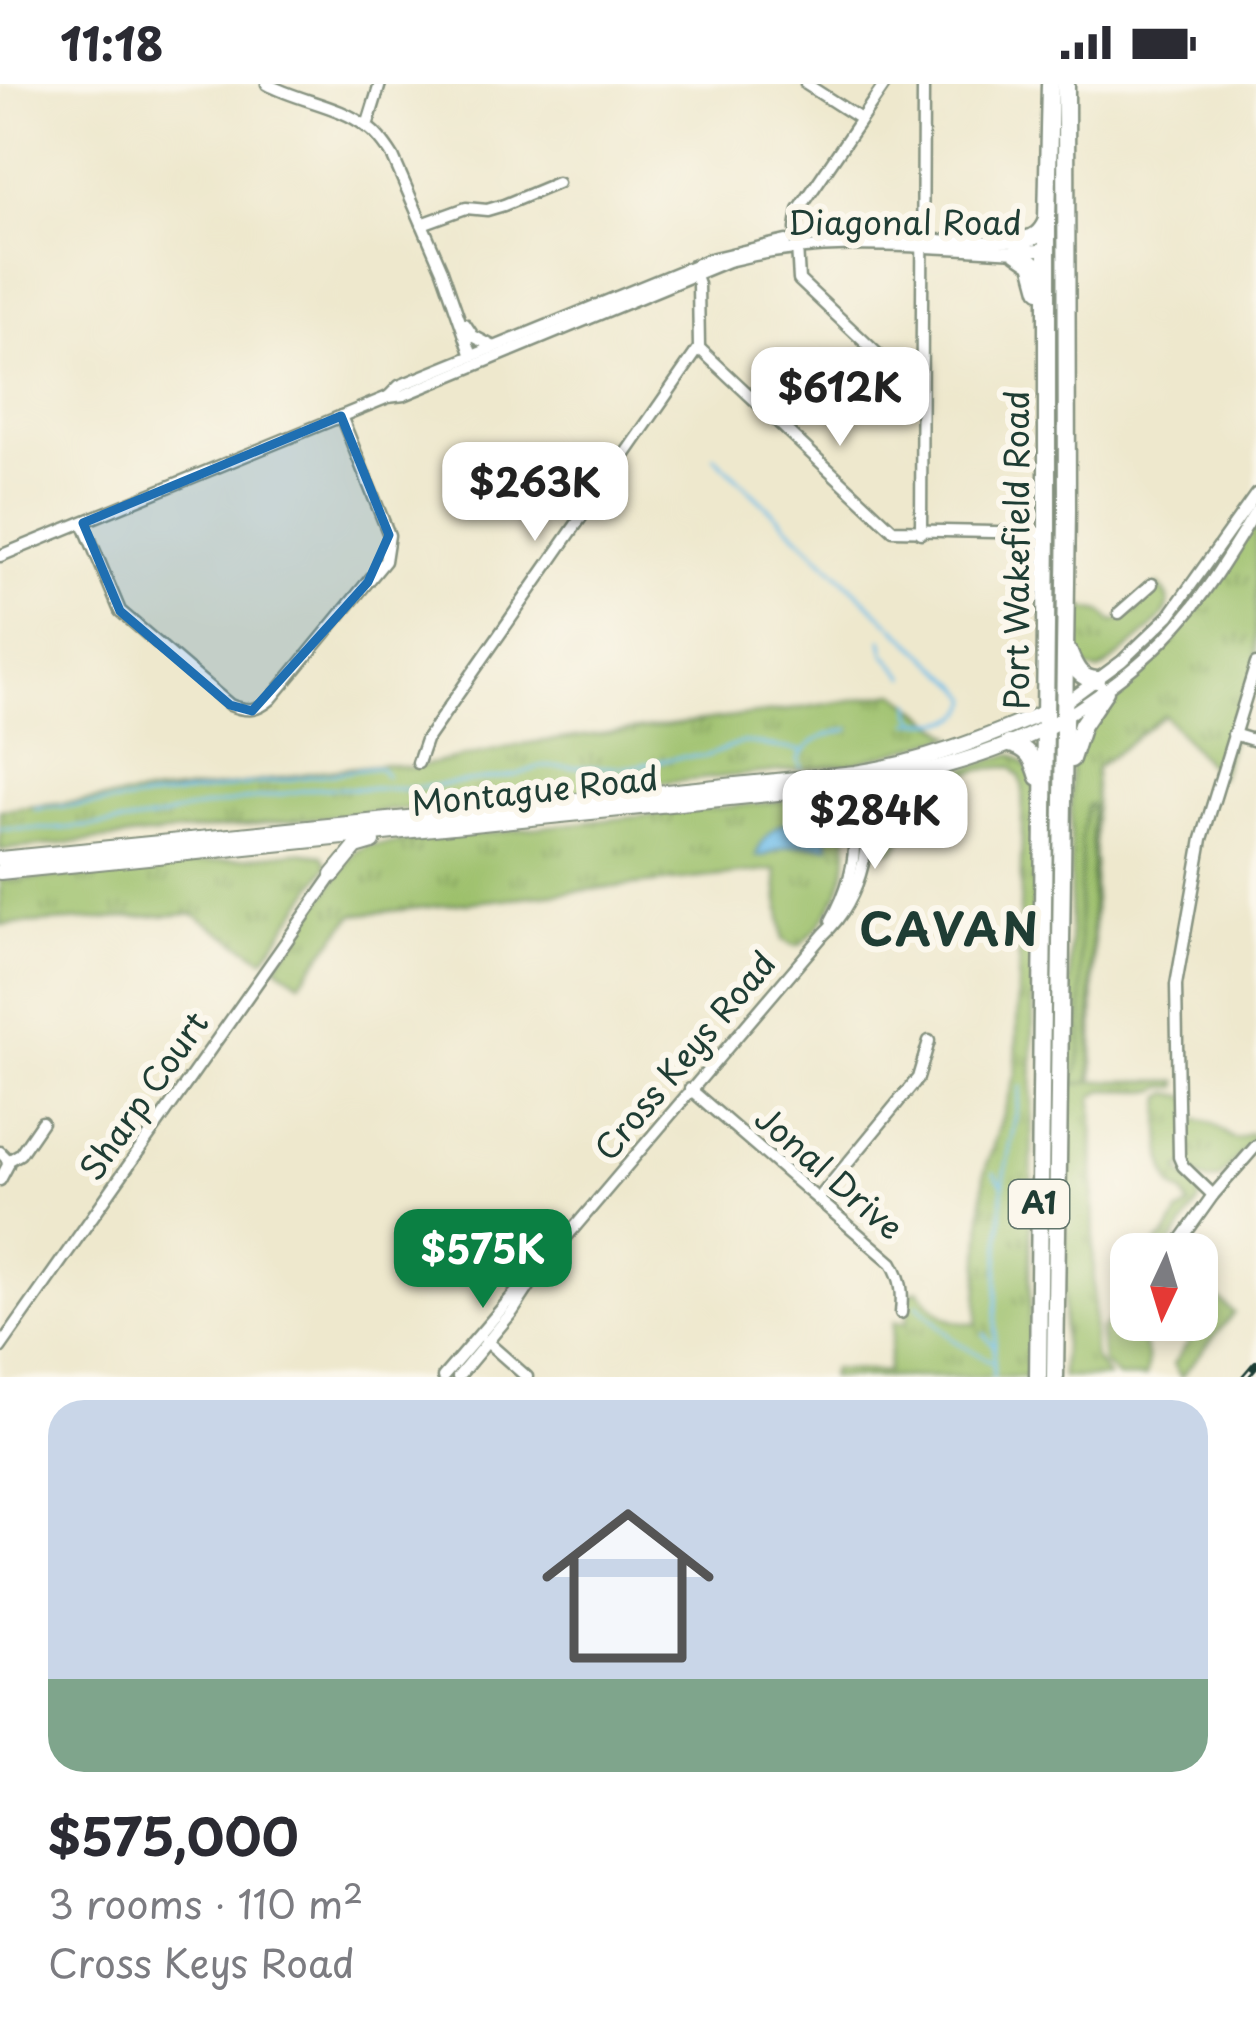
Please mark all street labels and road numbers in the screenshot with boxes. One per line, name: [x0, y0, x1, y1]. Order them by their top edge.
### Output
street label: Diagonal Road: [788, 196, 1022, 246]
street label: Port Wakefield Road: [990, 390, 1040, 710]
street label: Montague Road: [409, 751, 661, 827]
street label: Cross Keys Road: [581, 939, 786, 1170]
street label: Sharp Court: [66, 1000, 219, 1190]
street label: Jonal Drive: [745, 1093, 916, 1250]
road number: A1: [1009, 1180, 1069, 1228]

